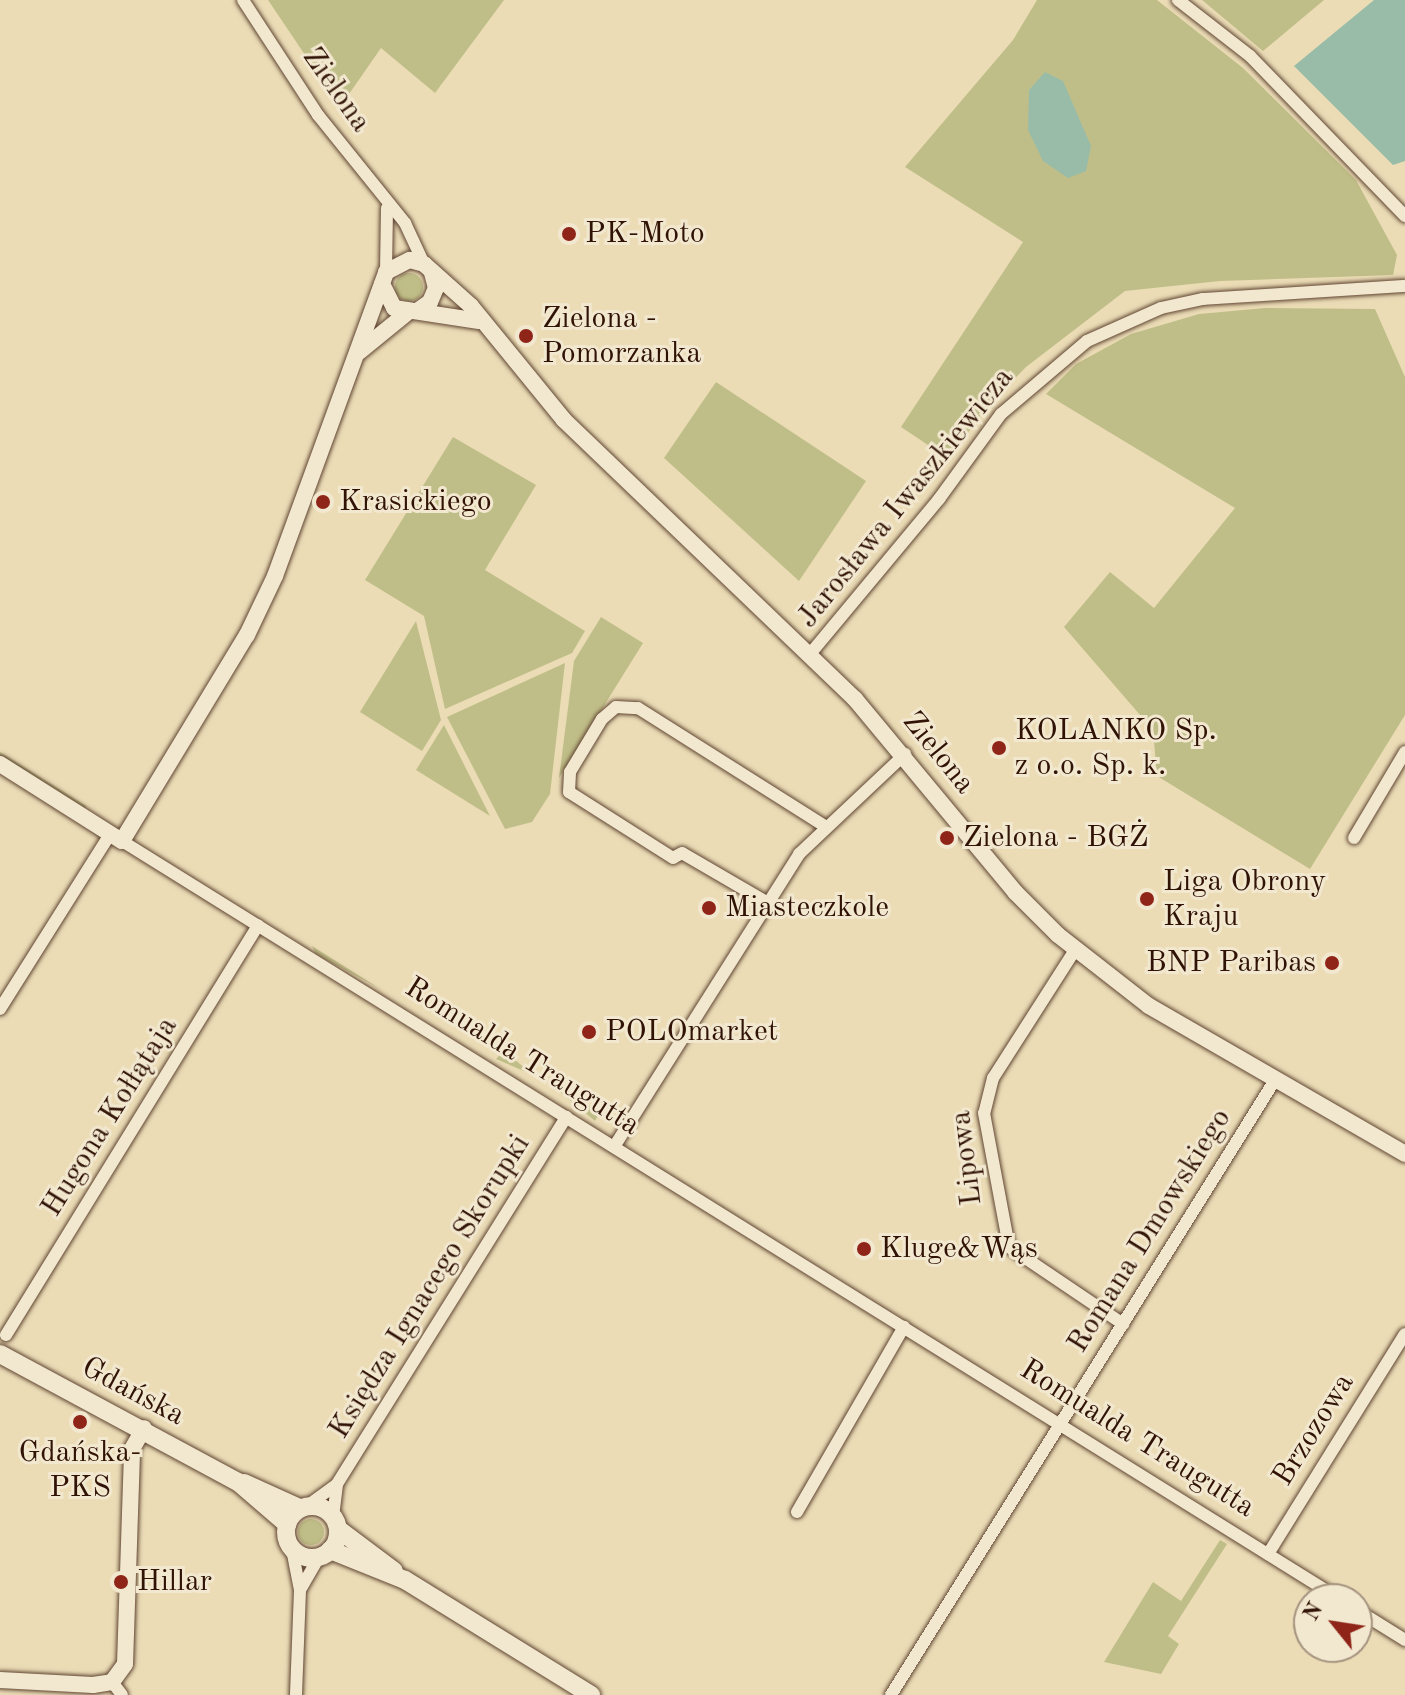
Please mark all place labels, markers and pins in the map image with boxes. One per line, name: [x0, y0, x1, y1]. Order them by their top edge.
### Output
place label: PK-Moto: [585, 216, 705, 252]
marker: PK-Moto: [560, 225, 578, 243]
place label: Zielona - Pomorzanka: [542, 301, 701, 372]
marker: Zielona - Pomorzanka: [517, 327, 535, 345]
place label: Krasickiego: [339, 484, 492, 520]
marker: Krasickiego: [314, 493, 332, 511]
place label: KOLANKO Sp. z o.o. Sp. k.: [1015, 713, 1217, 784]
marker: KOLANKO Sp. z o.o. Sp. k.: [990, 739, 1008, 757]
place label: Zielona - BGŻ: [963, 820, 1148, 856]
marker: Zielona - BGŻ: [938, 829, 956, 847]
place label: Liga Obrony Kraju: [1163, 864, 1326, 934]
place label: Miasteczkole: [725, 890, 889, 926]
marker: Liga Obrony Kraju: [1138, 890, 1156, 908]
marker: Miasteczkole: [700, 899, 718, 917]
place label: BNP Paribas: [1146, 945, 1316, 981]
marker: BNP Paribas: [1323, 954, 1341, 972]
place label: POLOmarket: [605, 1014, 778, 1050]
marker: POLOmarket: [580, 1023, 598, 1041]
place label: Kluge&Wąs: [880, 1231, 1038, 1267]
marker: Kluge&Wąs: [855, 1240, 873, 1258]
marker: Gdańska- PKS: [71, 1413, 89, 1431]
place label: Gdańska- PKS: [19, 1435, 141, 1506]
place label: Hillar: [137, 1564, 212, 1600]
marker: Hillar: [112, 1573, 130, 1591]

